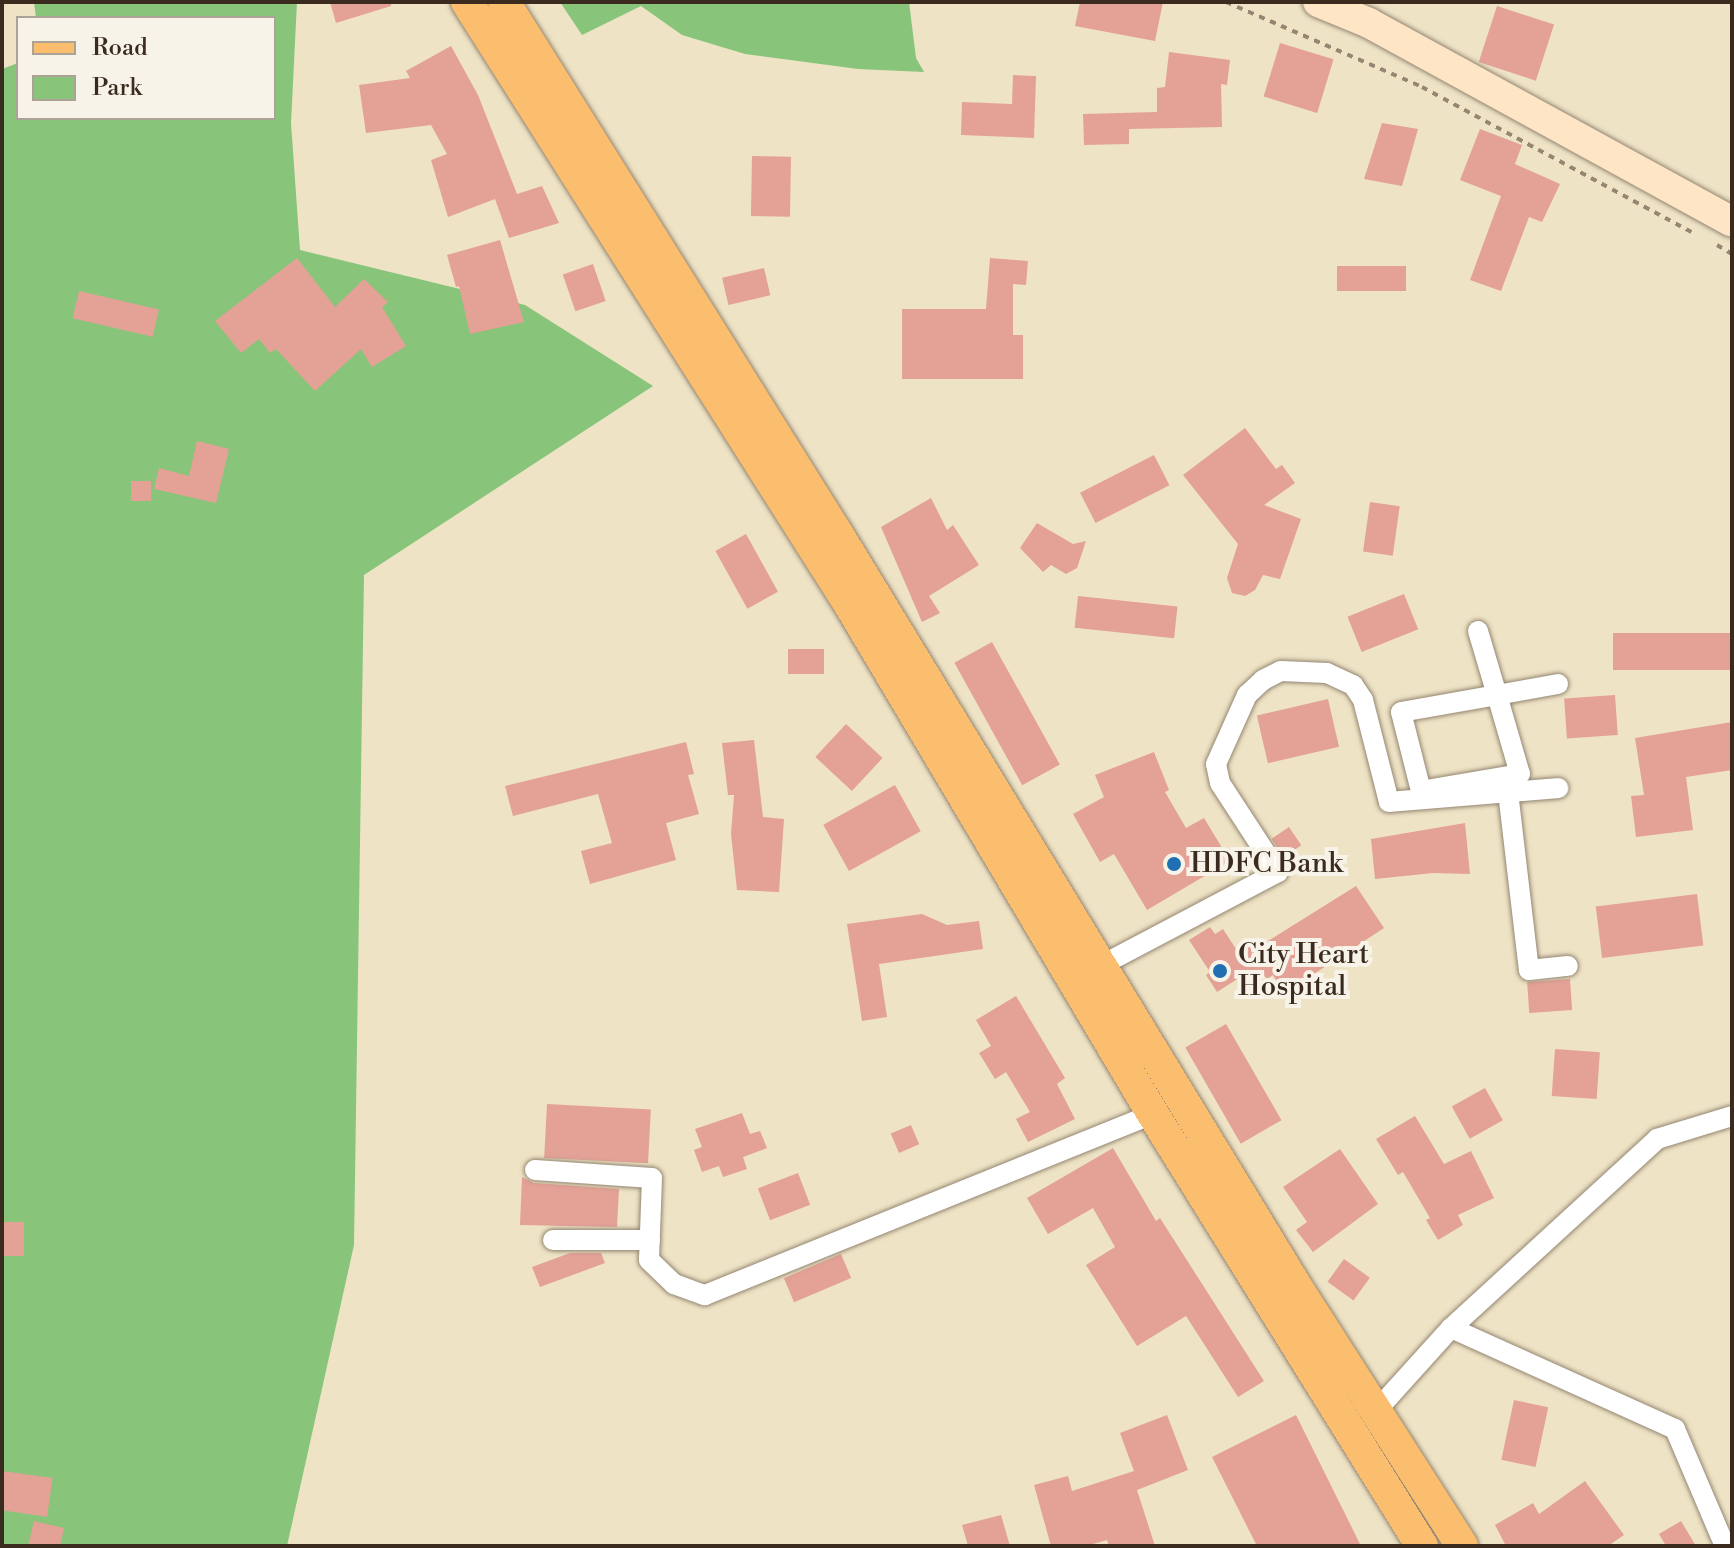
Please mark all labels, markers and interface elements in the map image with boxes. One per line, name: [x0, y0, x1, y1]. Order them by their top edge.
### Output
legend: [16, 16, 276, 120]
text: Road: [92, 33, 148, 63]
text: Park: [92, 73, 142, 103]
place label: HDFC Bank: [1190, 847, 1343, 881]
marker: HDFC Bank: [1165, 855, 1183, 873]
place label: City Heart Hospital: [1238, 938, 1369, 1004]
marker: City Heart Hospital: [1209, 960, 1231, 982]

